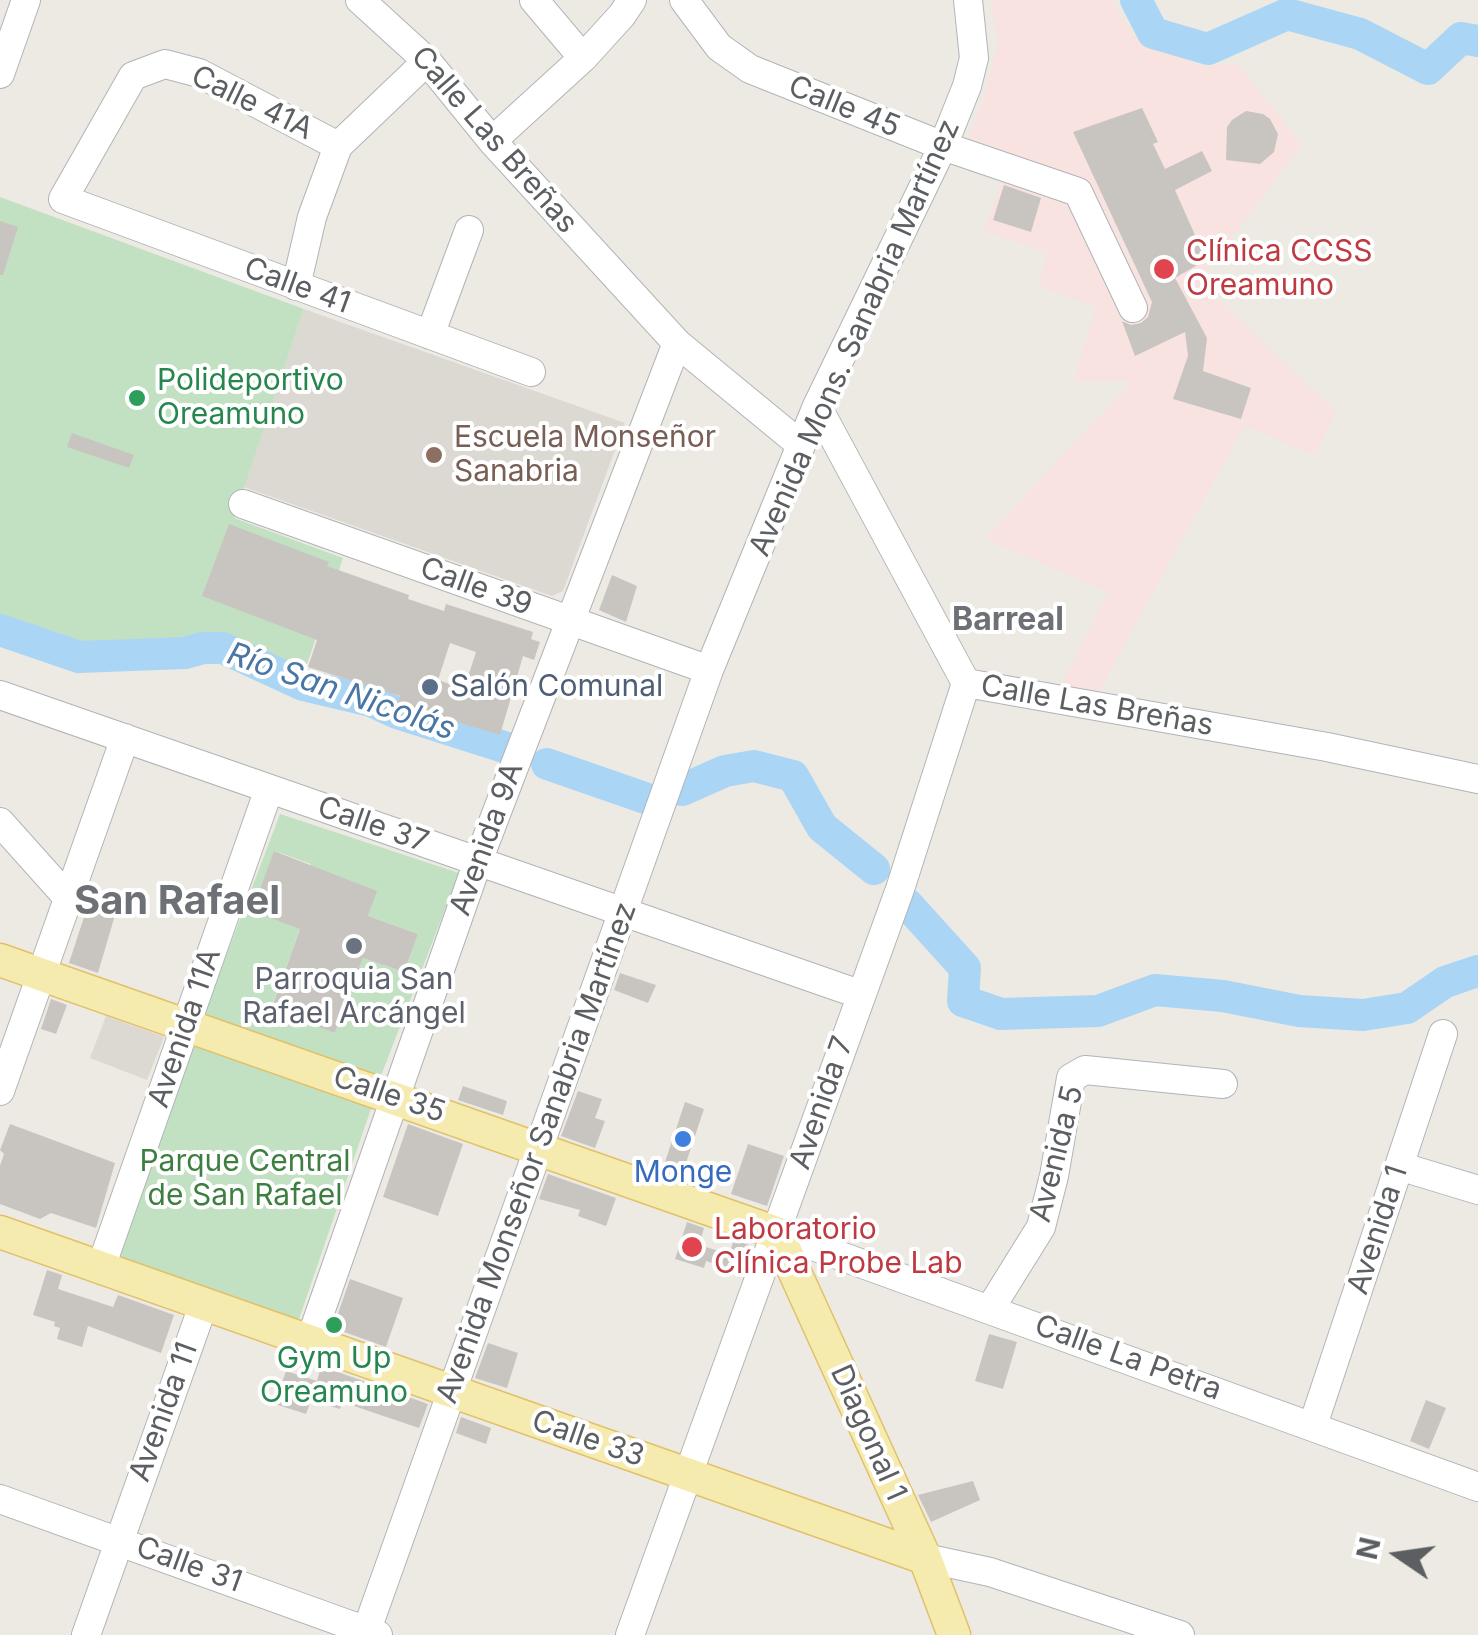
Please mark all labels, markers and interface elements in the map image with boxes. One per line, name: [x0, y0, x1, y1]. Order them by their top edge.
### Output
street label: Calle Las Breñas: [403, 39, 585, 241]
street label: Calle 41A: [185, 58, 319, 148]
street label: Calle 45: [783, 68, 905, 146]
street label: Avenida Mons. Sanabria Martínez: [742, 114, 968, 562]
place label: Clínica CCSS Oreamuno: [1186, 234, 1372, 304]
street label: Calle 41: [239, 250, 355, 322]
marker: Clínica CCSS Oreamuno: [1151, 256, 1177, 282]
place label: Polideportivo Oreamuno: [157, 363, 344, 434]
marker: Polideportivo Oreamuno: [126, 387, 148, 409]
place label: Escuela Monseñor Sanabria: [454, 420, 716, 490]
marker: Escuela Monseñor Sanabria: [423, 444, 445, 466]
street label: Calle 39: [415, 550, 537, 624]
district label: Barreal: [952, 601, 1064, 639]
water label: Río San Nicolás: [222, 635, 460, 749]
street label: Calle Las Breñas: [978, 668, 1216, 744]
place label: Salón Comunal: [450, 669, 663, 705]
marker: Salón Comunal: [419, 676, 441, 698]
street label: Avenida 9A: [443, 757, 531, 921]
street label: Calle 37: [313, 789, 433, 861]
district label: San Rafael: [74, 878, 280, 926]
street label: Avenida Monseñor Sanabria Martínez: [429, 898, 645, 1408]
marker: Parroquia San Rafael Arcángel: [343, 935, 365, 957]
street label: Avenida 11A: [141, 944, 229, 1112]
place label: Parroquia San Rafael Arcángel: [242, 962, 466, 1032]
street label: Avenida 7: [783, 1032, 861, 1174]
street label: Calle 35: [328, 1059, 450, 1131]
street label: Avenida 5: [1023, 1082, 1091, 1226]
marker: Monge: [672, 1128, 694, 1150]
park label: Parque Central de San Rafael: [139, 1144, 351, 1214]
place label: Monge: [634, 1155, 732, 1191]
street label: Avenida 1: [1340, 1161, 1416, 1299]
place label: Laboratorio Clínica Probe Lab: [714, 1212, 963, 1282]
marker: Laboratorio Clínica Probe Lab: [679, 1234, 705, 1260]
street label: Calle La Petra: [1030, 1308, 1226, 1408]
marker: Gym Up Oreamuno: [323, 1314, 345, 1336]
street label: Avenida 11: [122, 1337, 206, 1487]
place label: Gym Up Oreamuno: [260, 1341, 408, 1412]
street label: Diagonal 1: [822, 1360, 914, 1506]
street label: Calle 33: [527, 1403, 649, 1475]
north arrow: [1348, 1505, 1448, 1605]
street label: Calle 31: [131, 1529, 247, 1601]
text: N: [1350, 1534, 1388, 1562]

